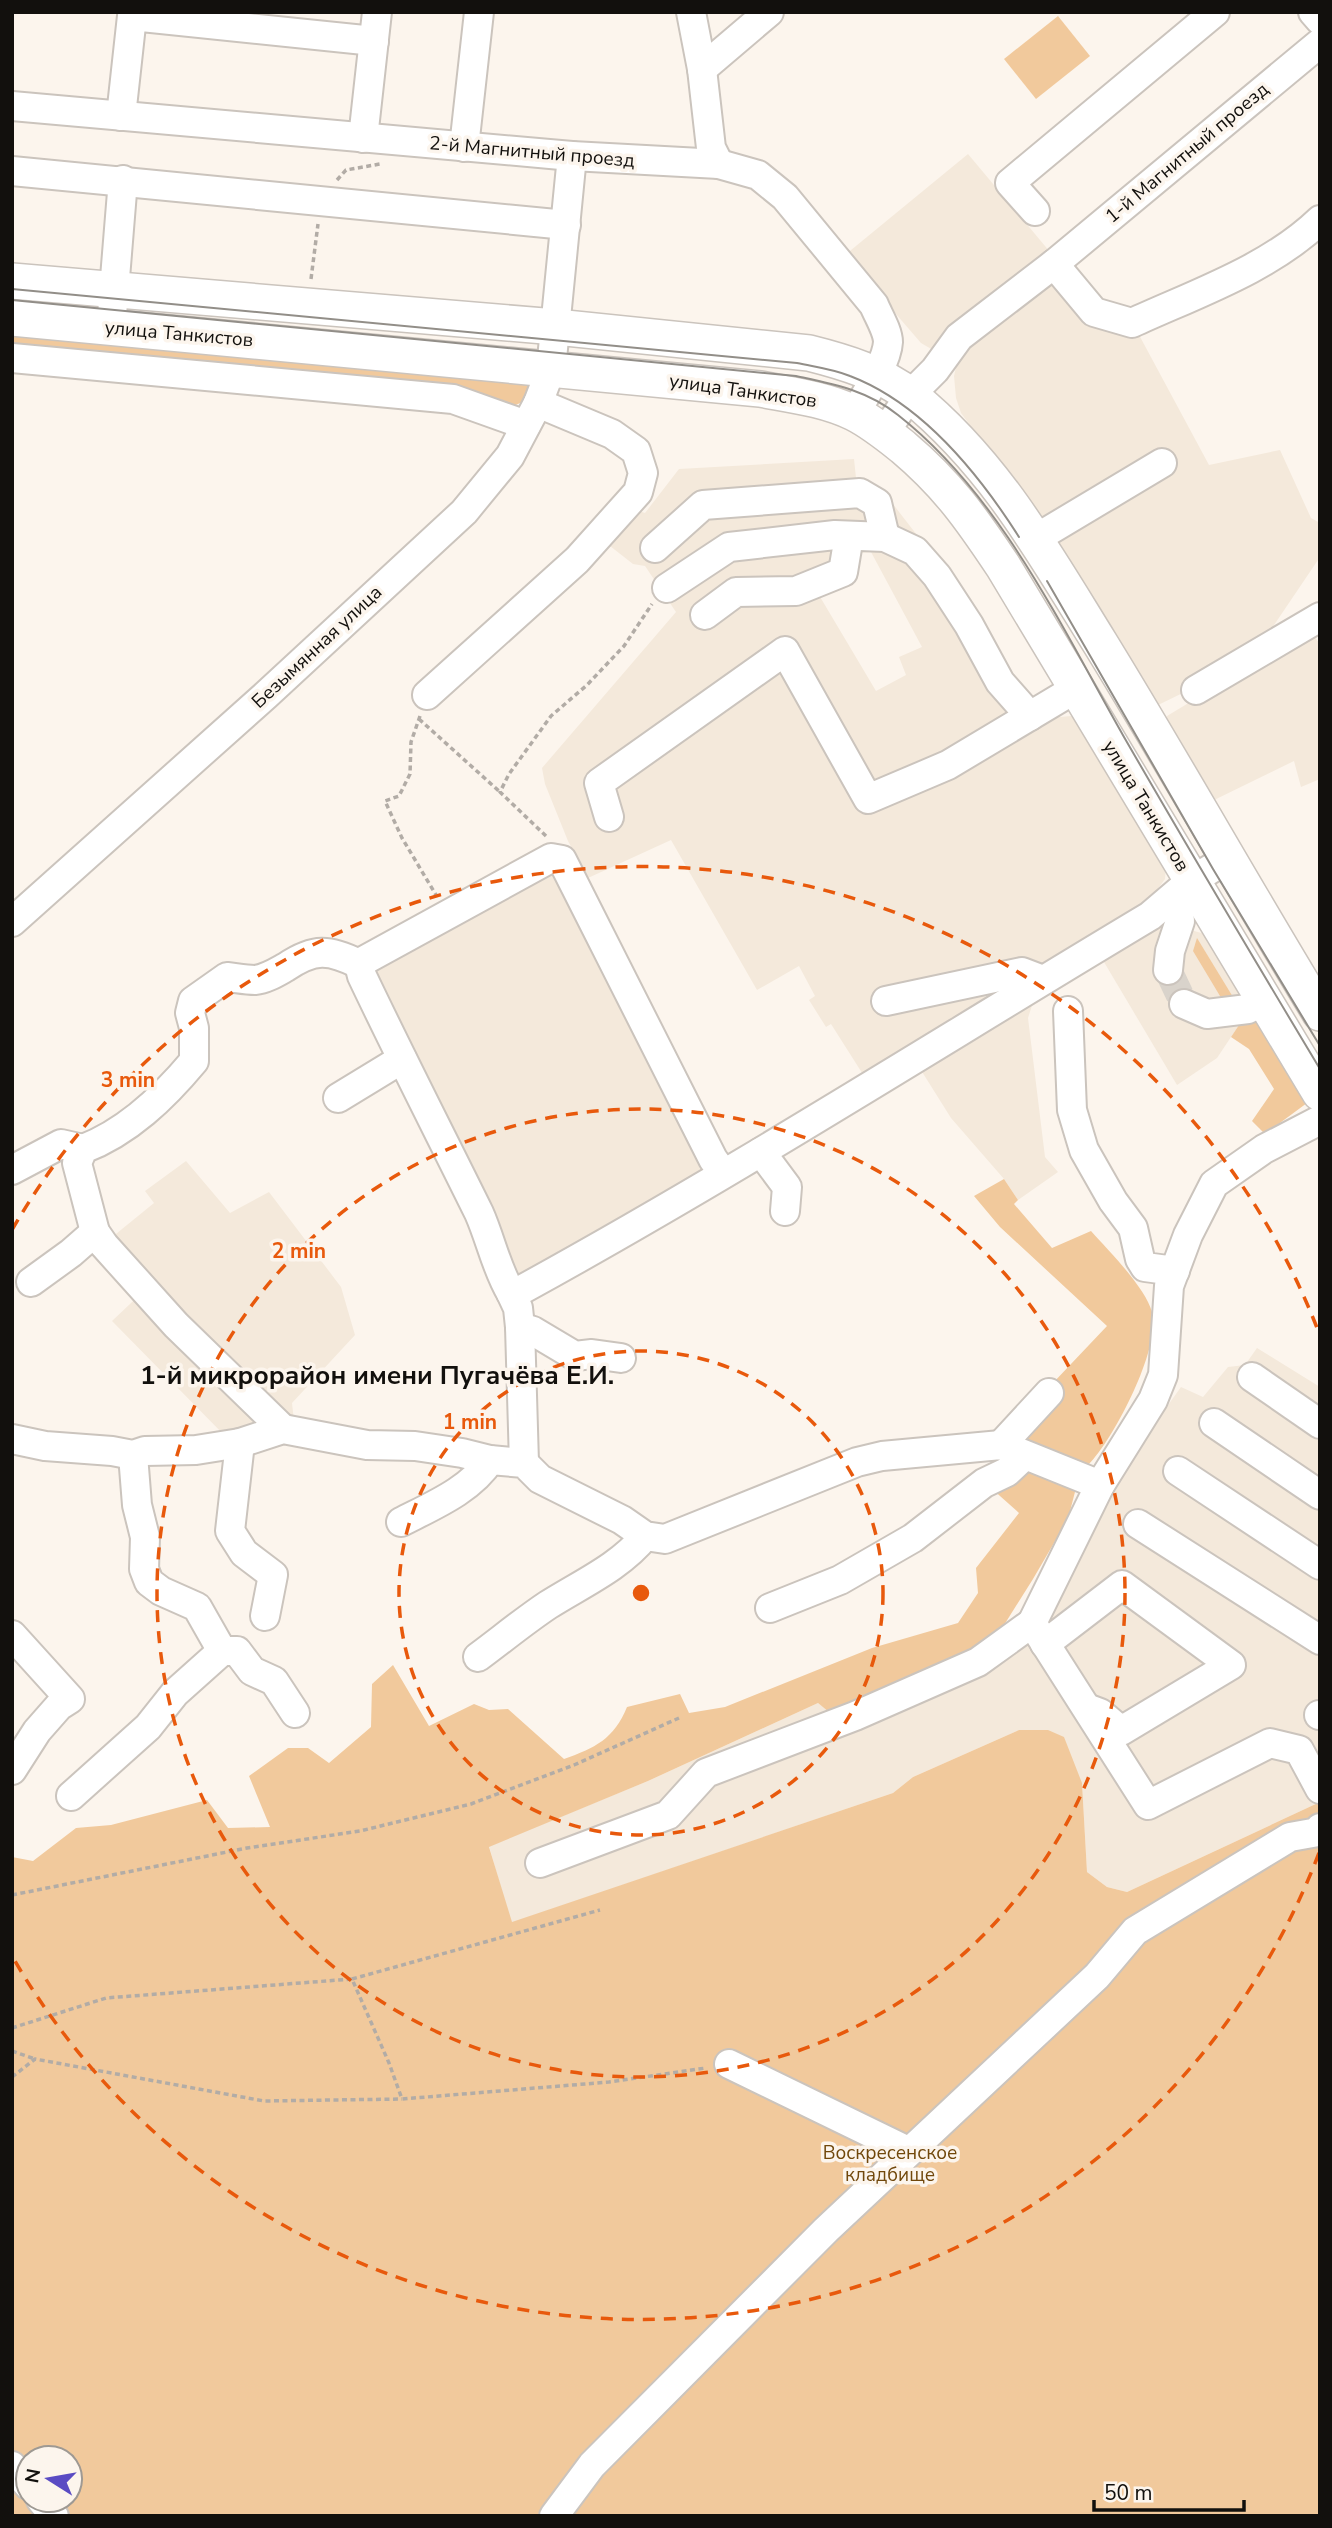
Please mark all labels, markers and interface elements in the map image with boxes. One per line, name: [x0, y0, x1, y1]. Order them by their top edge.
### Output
street label: 1-й Магнитный проезд: [1100, 77, 1274, 229]
street label: 2-й Магнитный проезд: [428, 130, 636, 174]
street label: улица Танкистов: [104, 315, 254, 353]
street label: улица Танкистов: [667, 368, 819, 414]
street label: Безымянная улица: [246, 580, 388, 714]
street label: улица Танкистов: [1097, 735, 1195, 877]
text: 3 min: [101, 1066, 155, 1094]
text: 2 min: [272, 1237, 326, 1265]
district label: 1-й микрорайон имени Пугачёва Е.И.: [140, 1358, 614, 1393]
text: 1 min: [443, 1408, 497, 1436]
centre of rings: [629, 1581, 653, 1605]
park label: Воскресенское кладбище: [823, 2140, 957, 2188]
north arrow: [14, 2444, 84, 2514]
text: N: [19, 2466, 47, 2485]
scale bar: [1094, 2468, 1244, 2512]
text: 50 m: [1104, 2479, 1153, 2507]

